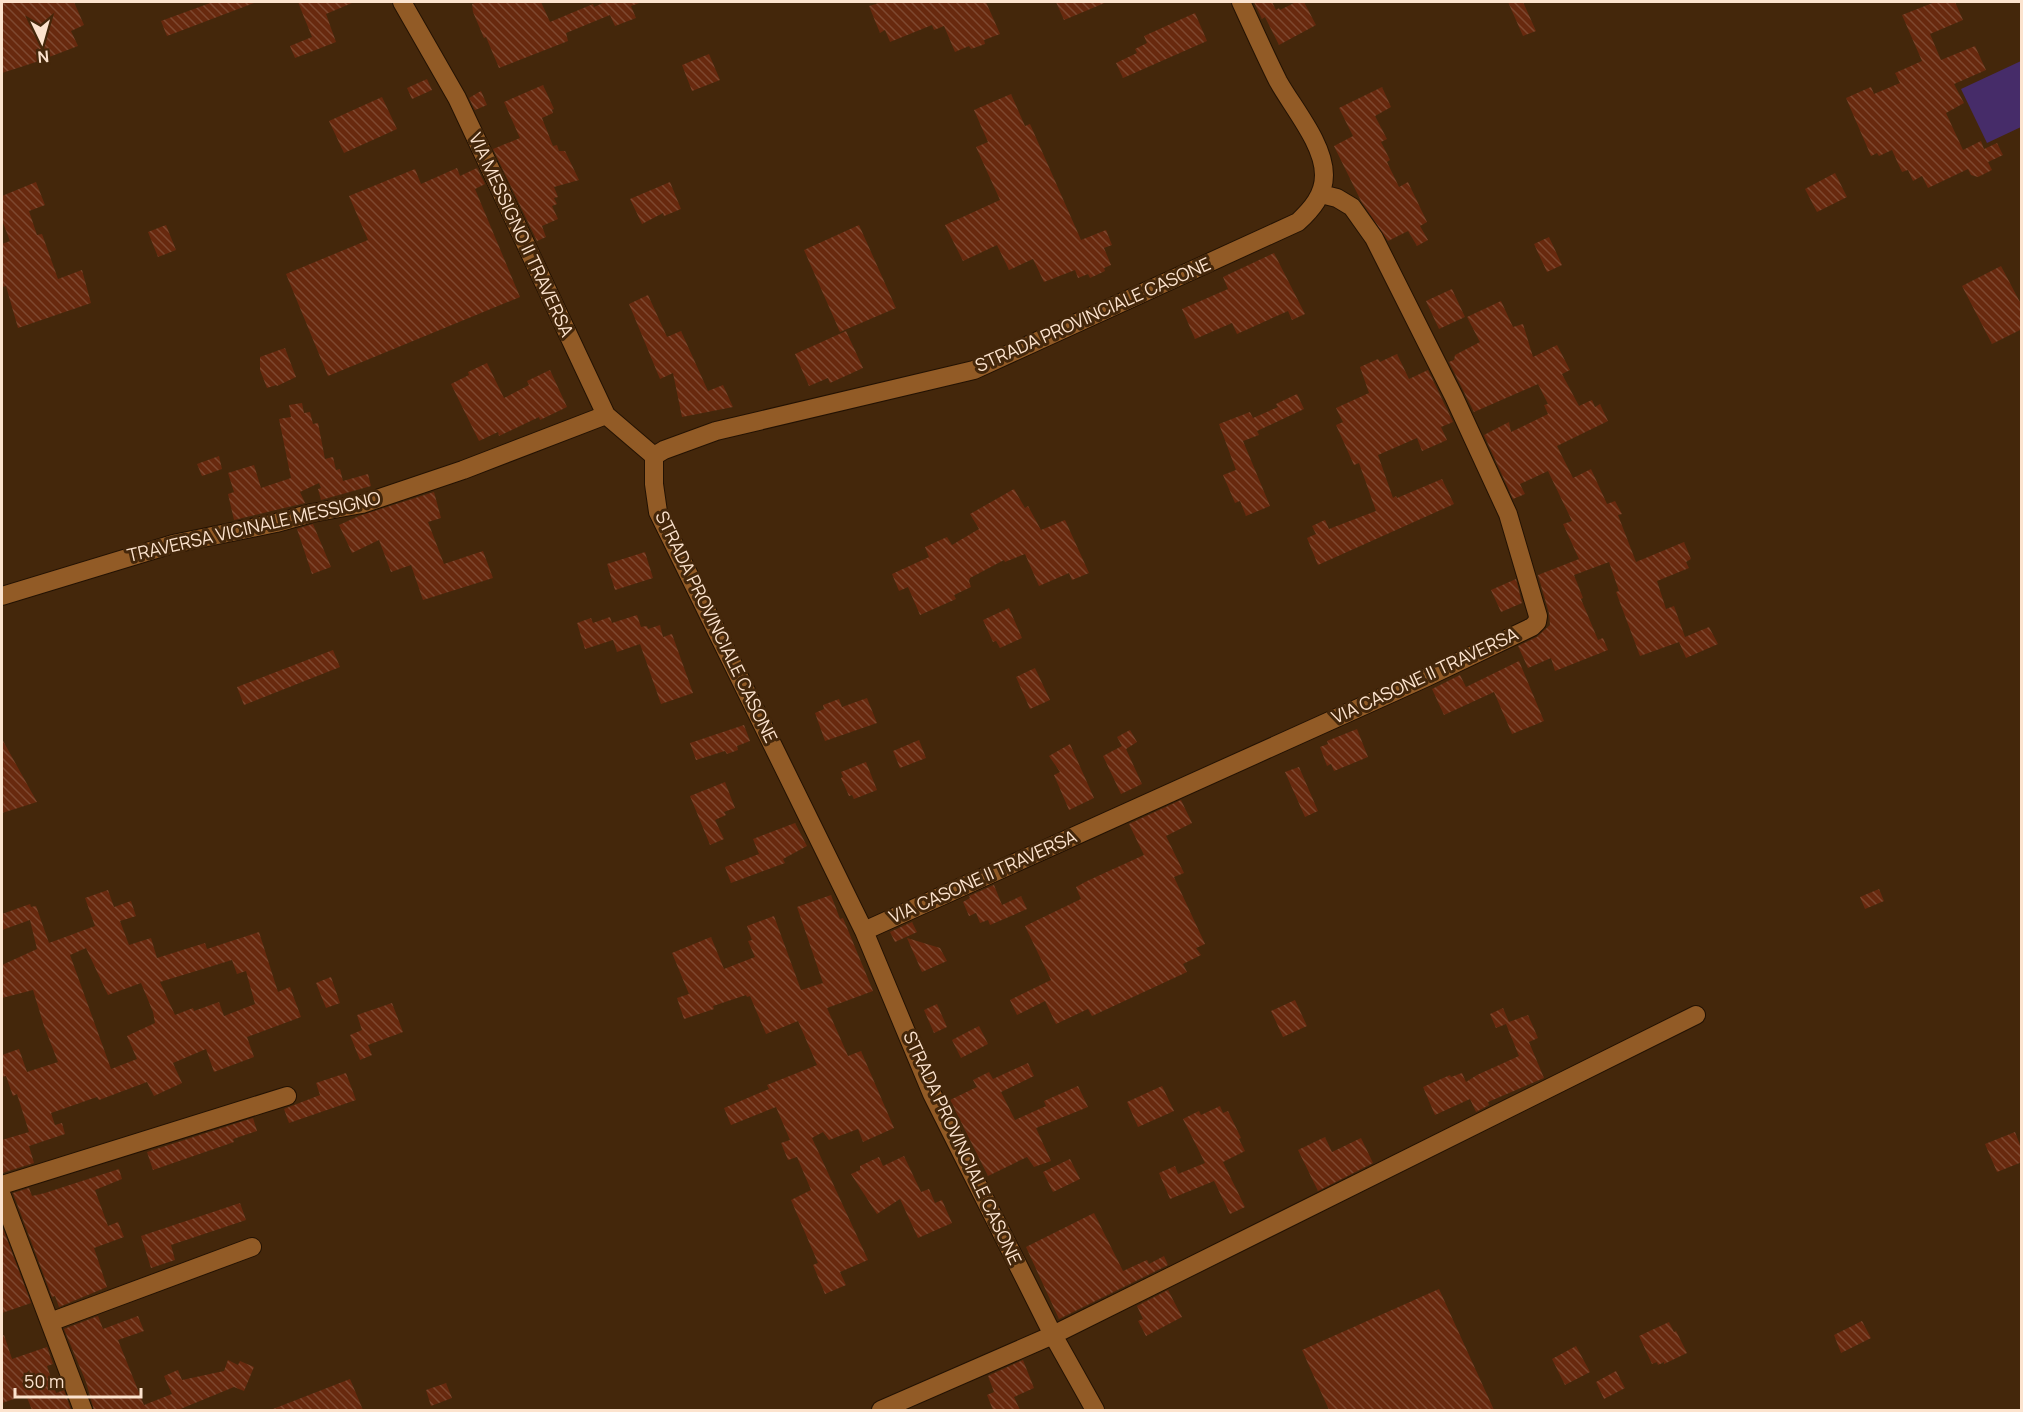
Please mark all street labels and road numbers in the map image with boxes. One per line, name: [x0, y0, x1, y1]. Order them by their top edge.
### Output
street label: VIA MESSIGNO II TRAVERSA: [464, 129, 580, 341]
street label: STRADA PROVINCIALE CASONE: [971, 251, 1214, 377]
street label: TRAVERSA VICINALE MESSIGNO: [125, 485, 383, 567]
street label: STRADA PROVINCIALE CASONE: [650, 507, 784, 747]
street label: VIA CASONE II TRAVERSA: [1327, 621, 1522, 729]
street label: VIA CASONE II TRAVERSA: [885, 824, 1081, 928]
street label: STRADA PROVINCIALE CASONE: [898, 1027, 1028, 1268]

